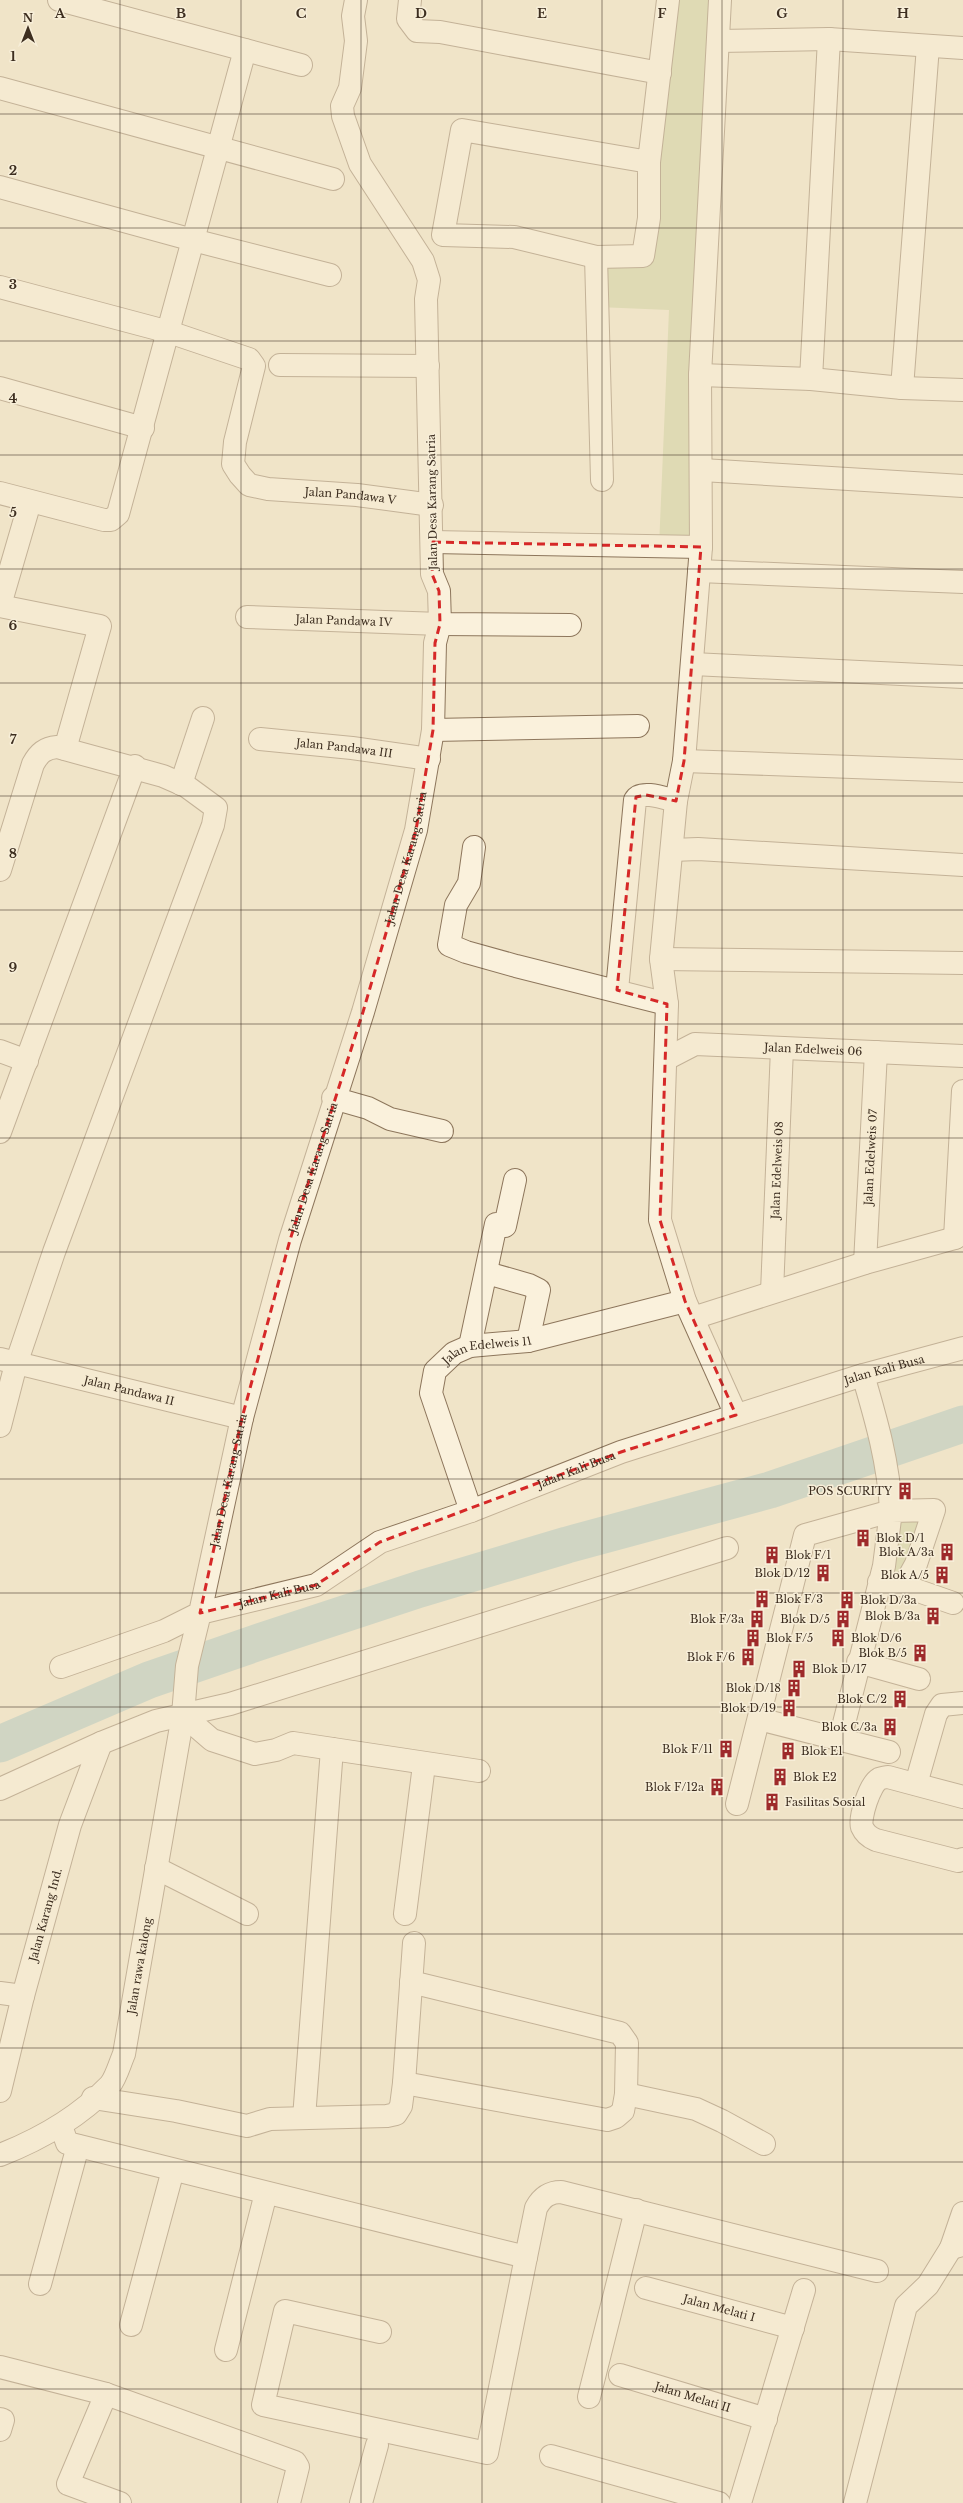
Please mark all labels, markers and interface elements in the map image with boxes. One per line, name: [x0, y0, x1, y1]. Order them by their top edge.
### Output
text: A: [54, 5, 66, 22]
text: B: [176, 5, 186, 22]
text: C: [296, 5, 307, 22]
text: D: [415, 5, 427, 22]
text: E: [537, 5, 547, 22]
text: F: [658, 5, 667, 22]
text: G: [776, 5, 788, 22]
text: H: [897, 5, 909, 22]
north arrow: [8, 8, 48, 48]
text: N: [23, 11, 34, 25]
text: 1: [10, 48, 16, 65]
text: 2: [9, 162, 17, 179]
text: 3: [9, 276, 17, 293]
text: 4: [9, 390, 18, 407]
street label: Jalan Desa Karang Satria: [424, 433, 440, 572]
street label: Jalan Pandawa V: [302, 484, 397, 507]
text: 5: [9, 504, 17, 521]
street label: Jalan Pandawa IV: [293, 612, 393, 629]
text: 6: [9, 617, 18, 634]
text: 7: [10, 731, 17, 748]
street label: Jalan Pandawa III: [294, 735, 394, 761]
street label: Jalan Desa Karang Satria: [381, 789, 430, 927]
text: 8: [9, 845, 17, 862]
text: 9: [9, 959, 18, 976]
street label: Jalan Edelweis 06: [762, 1040, 863, 1058]
street label: Jalan Desa Karang Satria: [285, 1100, 341, 1237]
street label: Jalan Edelweis 07: [861, 1108, 880, 1208]
street label: Jalan Edelweis 08: [768, 1121, 786, 1221]
street label: Jalan Edelweis 11: [438, 1333, 533, 1369]
street label: Jalan Kali Busa: [841, 1352, 927, 1388]
street label: Jalan Pandawa II: [81, 1372, 176, 1408]
street label: Jalan Desa Karang Satria: [207, 1411, 250, 1551]
street label: Jalan Kali Busa: [533, 1448, 618, 1492]
building icon: POS SCURITY: [895, 1481, 915, 1501]
place label: POS SCURITY: [808, 1484, 893, 1498]
building icon: Blok D/1: [853, 1528, 873, 1548]
place label: Blok D/1: [876, 1531, 925, 1545]
building icon: Blok A/3a: [937, 1542, 957, 1562]
building icon: Blok F/1: [762, 1545, 782, 1565]
place label: Blok A/3a: [879, 1545, 935, 1559]
place label: Blok F/1: [785, 1548, 831, 1562]
building icon: Blok D/12: [813, 1563, 833, 1583]
building icon: Blok A/5: [932, 1565, 952, 1585]
place label: Blok D/12: [755, 1566, 810, 1580]
place label: Blok A/5: [881, 1568, 929, 1582]
street label: Jalan Kali Busa: [236, 1577, 324, 1611]
building icon: Blok F/3: [752, 1589, 772, 1609]
building icon: Blok D/3a: [837, 1590, 857, 1610]
place label: Blok F/3: [775, 1592, 823, 1606]
place label: Blok D/3a: [860, 1593, 918, 1607]
building icon: Blok B/3a: [923, 1606, 943, 1626]
building icon: Blok F/3a: [747, 1609, 767, 1629]
building icon: Blok D/5: [833, 1609, 853, 1629]
place label: Blok B/3a: [865, 1609, 921, 1623]
place label: Blok F/3a: [690, 1612, 745, 1626]
place label: Blok D/5: [780, 1612, 830, 1626]
building icon: Blok F/5: [743, 1628, 763, 1648]
building icon: Blok D/6: [828, 1628, 848, 1648]
place label: Blok F/5: [766, 1631, 813, 1645]
place label: Blok D/6: [851, 1631, 902, 1645]
building icon: Blok B/5: [910, 1643, 930, 1663]
place label: Blok B/5: [858, 1646, 907, 1660]
building icon: Blok F/6: [738, 1647, 758, 1667]
place label: Blok F/6: [687, 1650, 735, 1664]
building icon: Blok D/17: [789, 1659, 809, 1679]
place label: Blok D/17: [812, 1662, 867, 1676]
building icon: Blok D/18: [784, 1678, 804, 1698]
place label: Blok D/18: [726, 1681, 781, 1695]
building icon: Blok C/2: [890, 1689, 910, 1709]
place label: Blok C/2: [837, 1692, 887, 1706]
building icon: Blok D/19: [779, 1698, 799, 1718]
place label: Blok D/19: [720, 1701, 776, 1715]
building icon: Blok C/3a: [880, 1717, 900, 1737]
place label: Blok C/3a: [821, 1720, 878, 1734]
building icon: Blok F/11: [716, 1739, 736, 1759]
building icon: Blok E1: [778, 1741, 798, 1761]
place label: Blok F/11: [662, 1742, 713, 1756]
place label: Blok E1: [801, 1744, 843, 1758]
building icon: Blok E2: [770, 1767, 790, 1787]
place label: Blok E2: [793, 1770, 837, 1784]
building icon: Blok F/12a: [707, 1777, 727, 1797]
place label: Blok F/12a: [645, 1780, 705, 1794]
building icon: Fasilitas Sosial: [762, 1792, 782, 1812]
place label: Fasilitas Sosial: [785, 1795, 866, 1809]
street label: Jalan Karang Ind.: [25, 1866, 65, 1965]
street label: Jalan rawa kalong: [124, 1916, 155, 2017]
street label: Jalan Melati I: [680, 2291, 757, 2325]
street label: Jalan Melati II: [651, 2378, 733, 2415]

